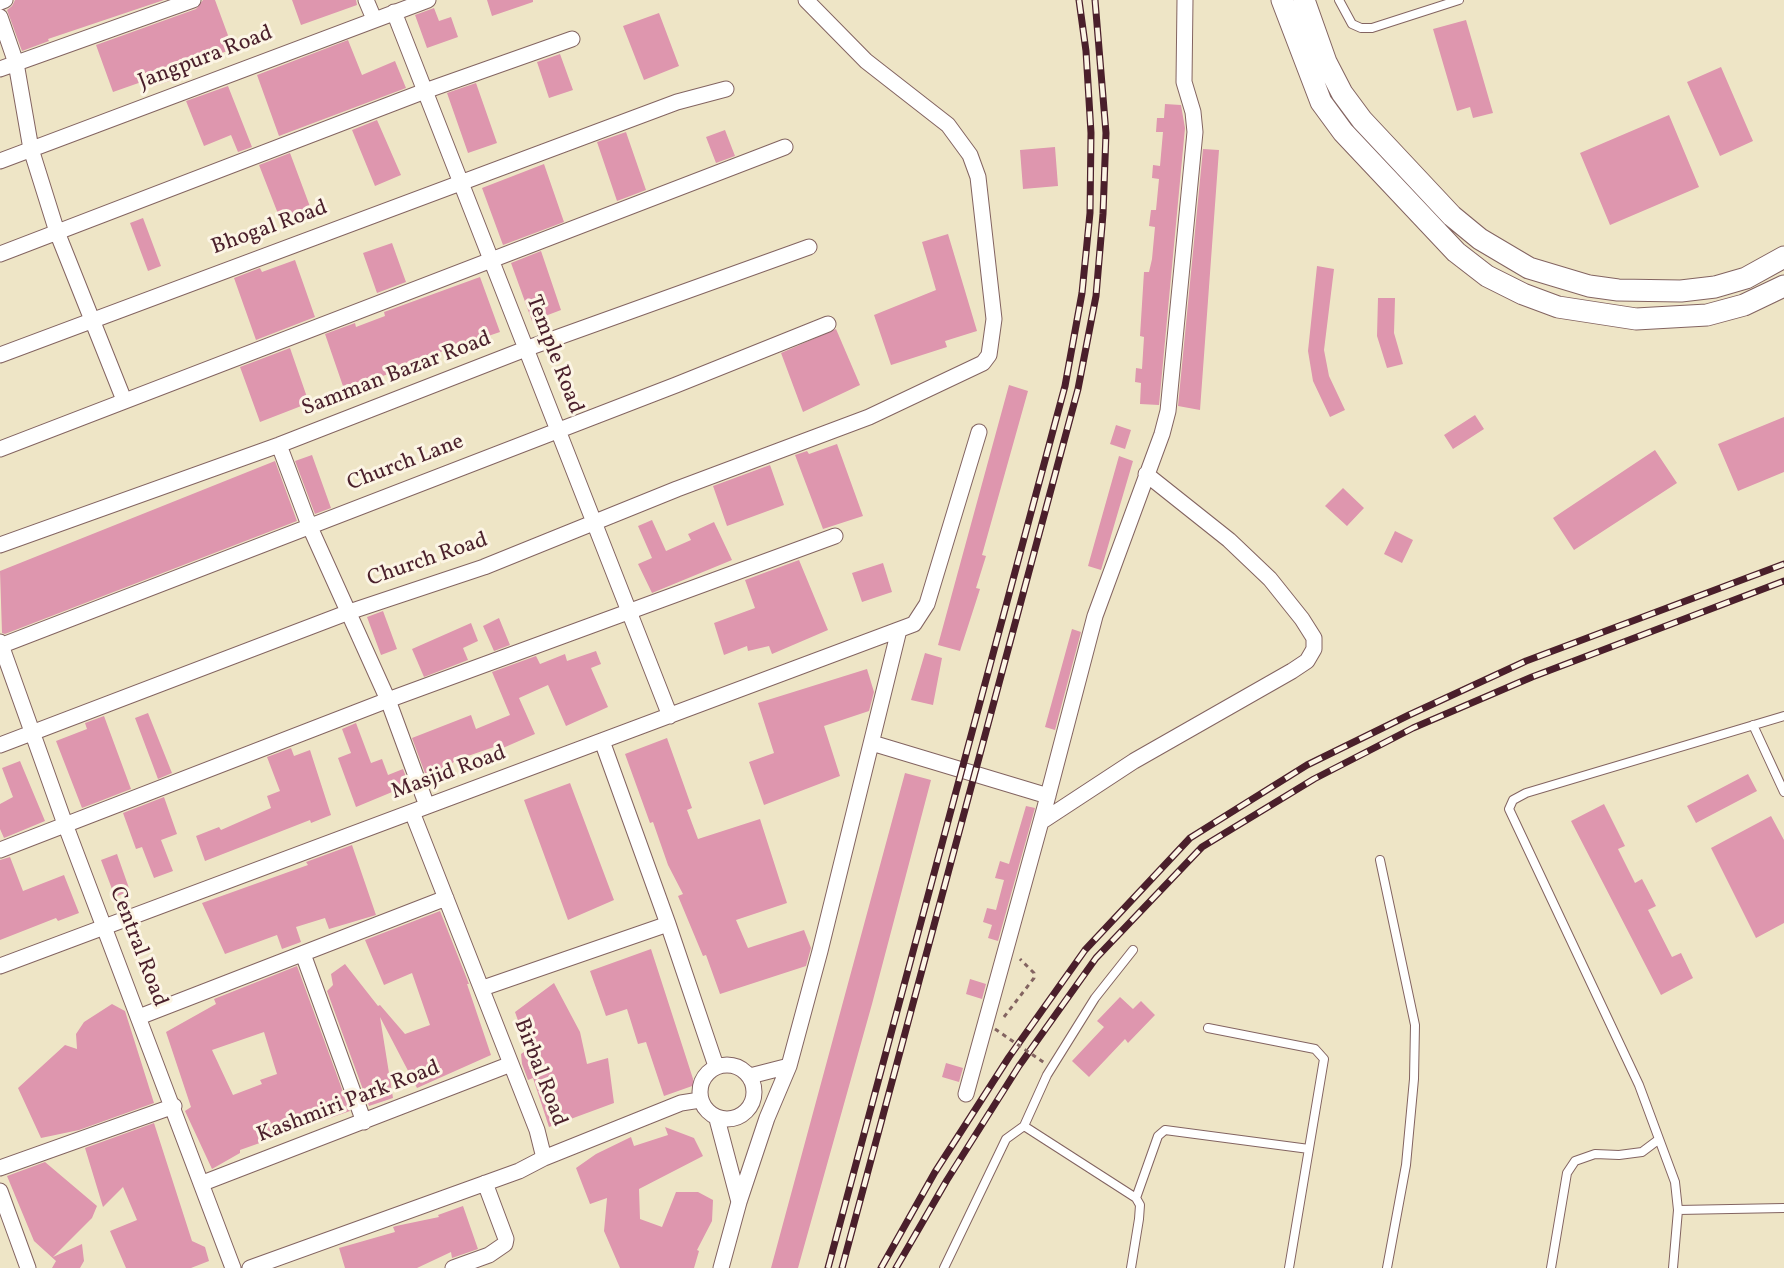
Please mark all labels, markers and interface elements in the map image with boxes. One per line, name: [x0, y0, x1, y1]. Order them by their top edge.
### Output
street label: Jangpura Road: [135, 21, 277, 97]
street label: Bhogal Road: [208, 196, 332, 262]
street label: Temple Road: [518, 292, 588, 418]
street label: Samman Bazar Road: [299, 327, 495, 423]
street label: Church Lane: [344, 430, 468, 498]
street label: Church Road: [364, 528, 492, 594]
street label: Masjid Road: [388, 741, 510, 807]
street label: Central Road: [102, 883, 172, 1011]
street label: Birbal Road: [506, 1015, 572, 1131]
street label: Kashmiri Park Road: [254, 1056, 444, 1150]

